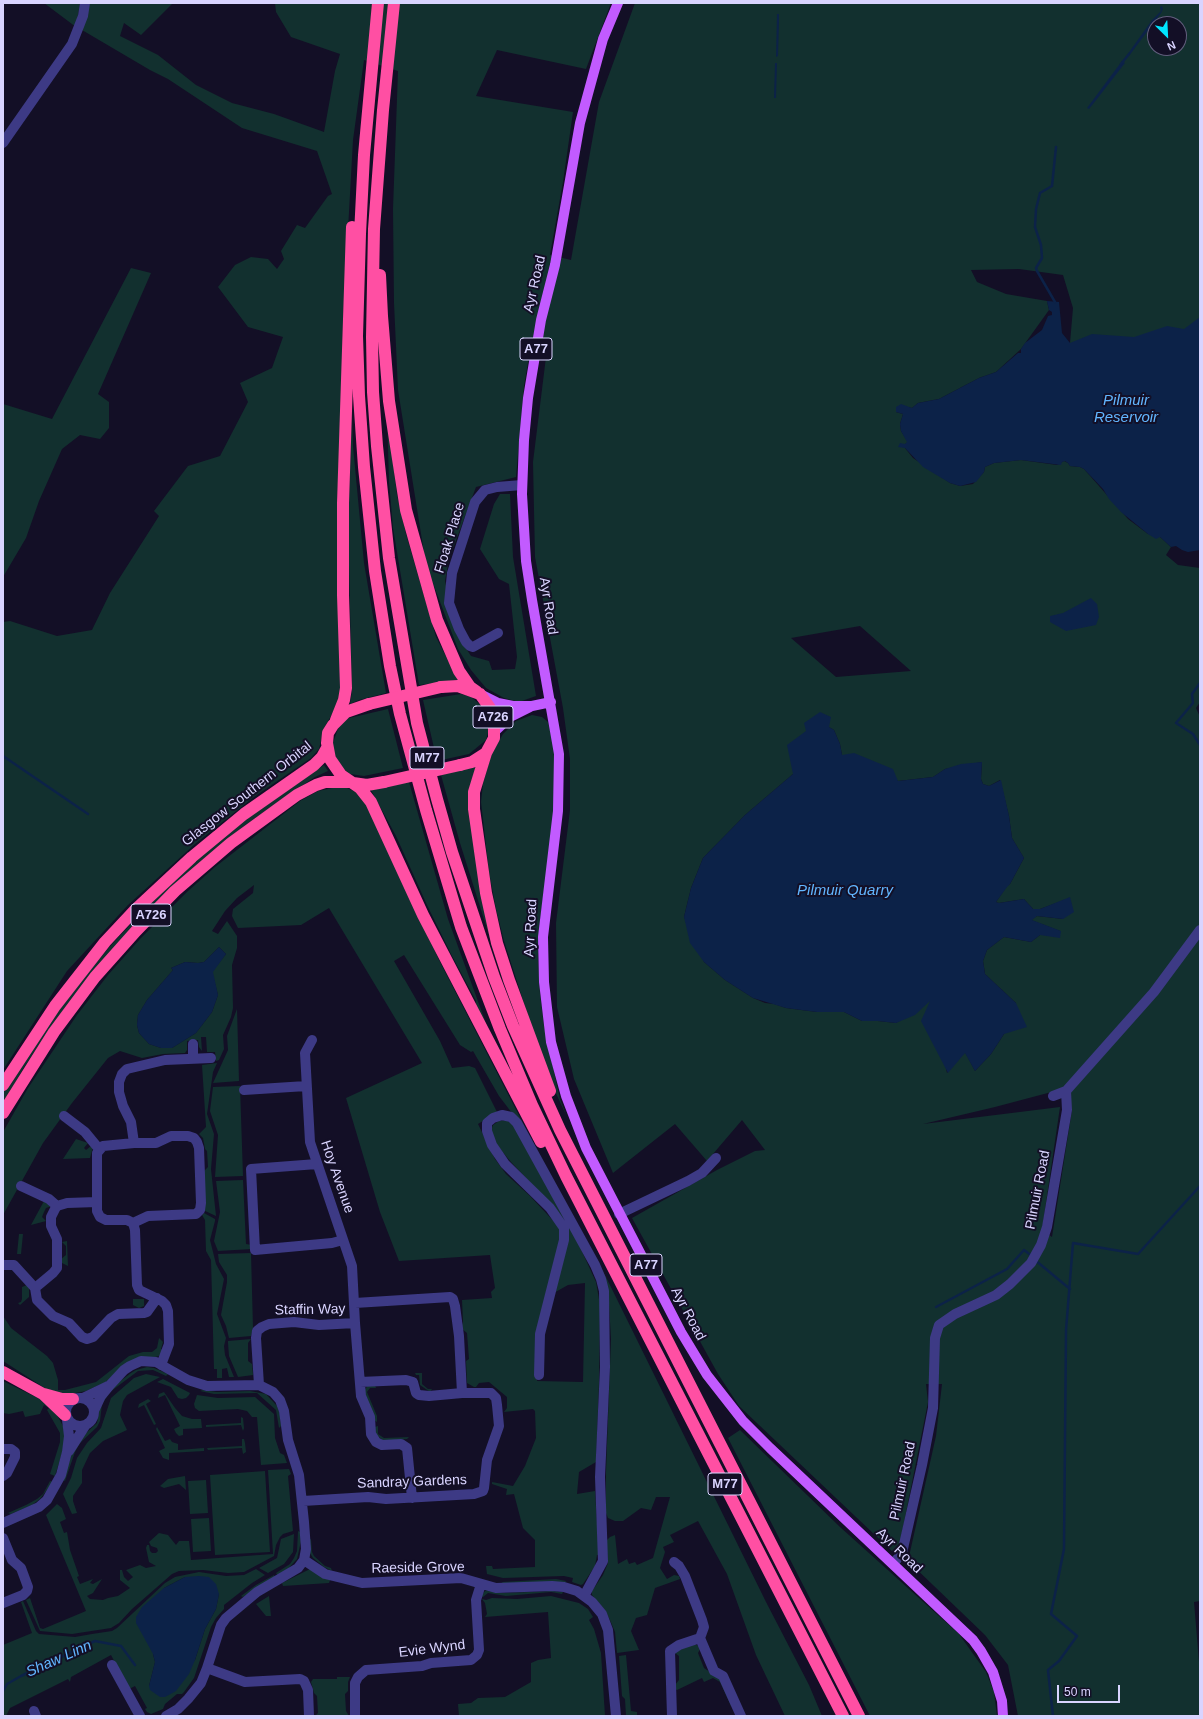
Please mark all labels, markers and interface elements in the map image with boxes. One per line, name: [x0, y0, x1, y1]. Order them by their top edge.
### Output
north arrow: [1147, 16, 1187, 56]
text: N: [1165, 39, 1178, 53]
street label: Ayr Road: [520, 254, 550, 314]
road number: A77: [520, 338, 552, 360]
water label: Pilmuir Reservoir: [1094, 392, 1158, 427]
street label: Floak Place: [431, 501, 469, 575]
street label: Ayr Road: [535, 576, 561, 636]
road number: A726: [473, 706, 513, 728]
street label: Glasgow Southern Orbital: [179, 738, 315, 850]
road number: M77: [410, 747, 444, 769]
water label: Pilmuir Quarry: [797, 882, 893, 900]
street label: Ayr Road: [521, 899, 541, 957]
road number: A726: [131, 904, 171, 926]
street label: Hoy Avenue: [317, 1138, 357, 1216]
street label: Pilmuir Road: [1022, 1149, 1054, 1231]
road number: A77: [630, 1254, 662, 1276]
street label: Ayr Road: [667, 1284, 709, 1344]
street label: Staffin Way: [274, 1301, 346, 1319]
street label: Pilmuir Road: [886, 1440, 920, 1522]
street label: Sandray Gardens: [357, 1472, 467, 1492]
road number: M77: [708, 1473, 742, 1495]
street label: Ayr Road: [872, 1525, 926, 1577]
street label: Raeside Grove: [371, 1559, 465, 1577]
water label: Shaw Linn: [23, 1637, 95, 1681]
street label: Evie Wynd: [398, 1637, 466, 1661]
scale bar: [1059, 1677, 1122, 1703]
text: 50 m: [1064, 1685, 1091, 1699]

